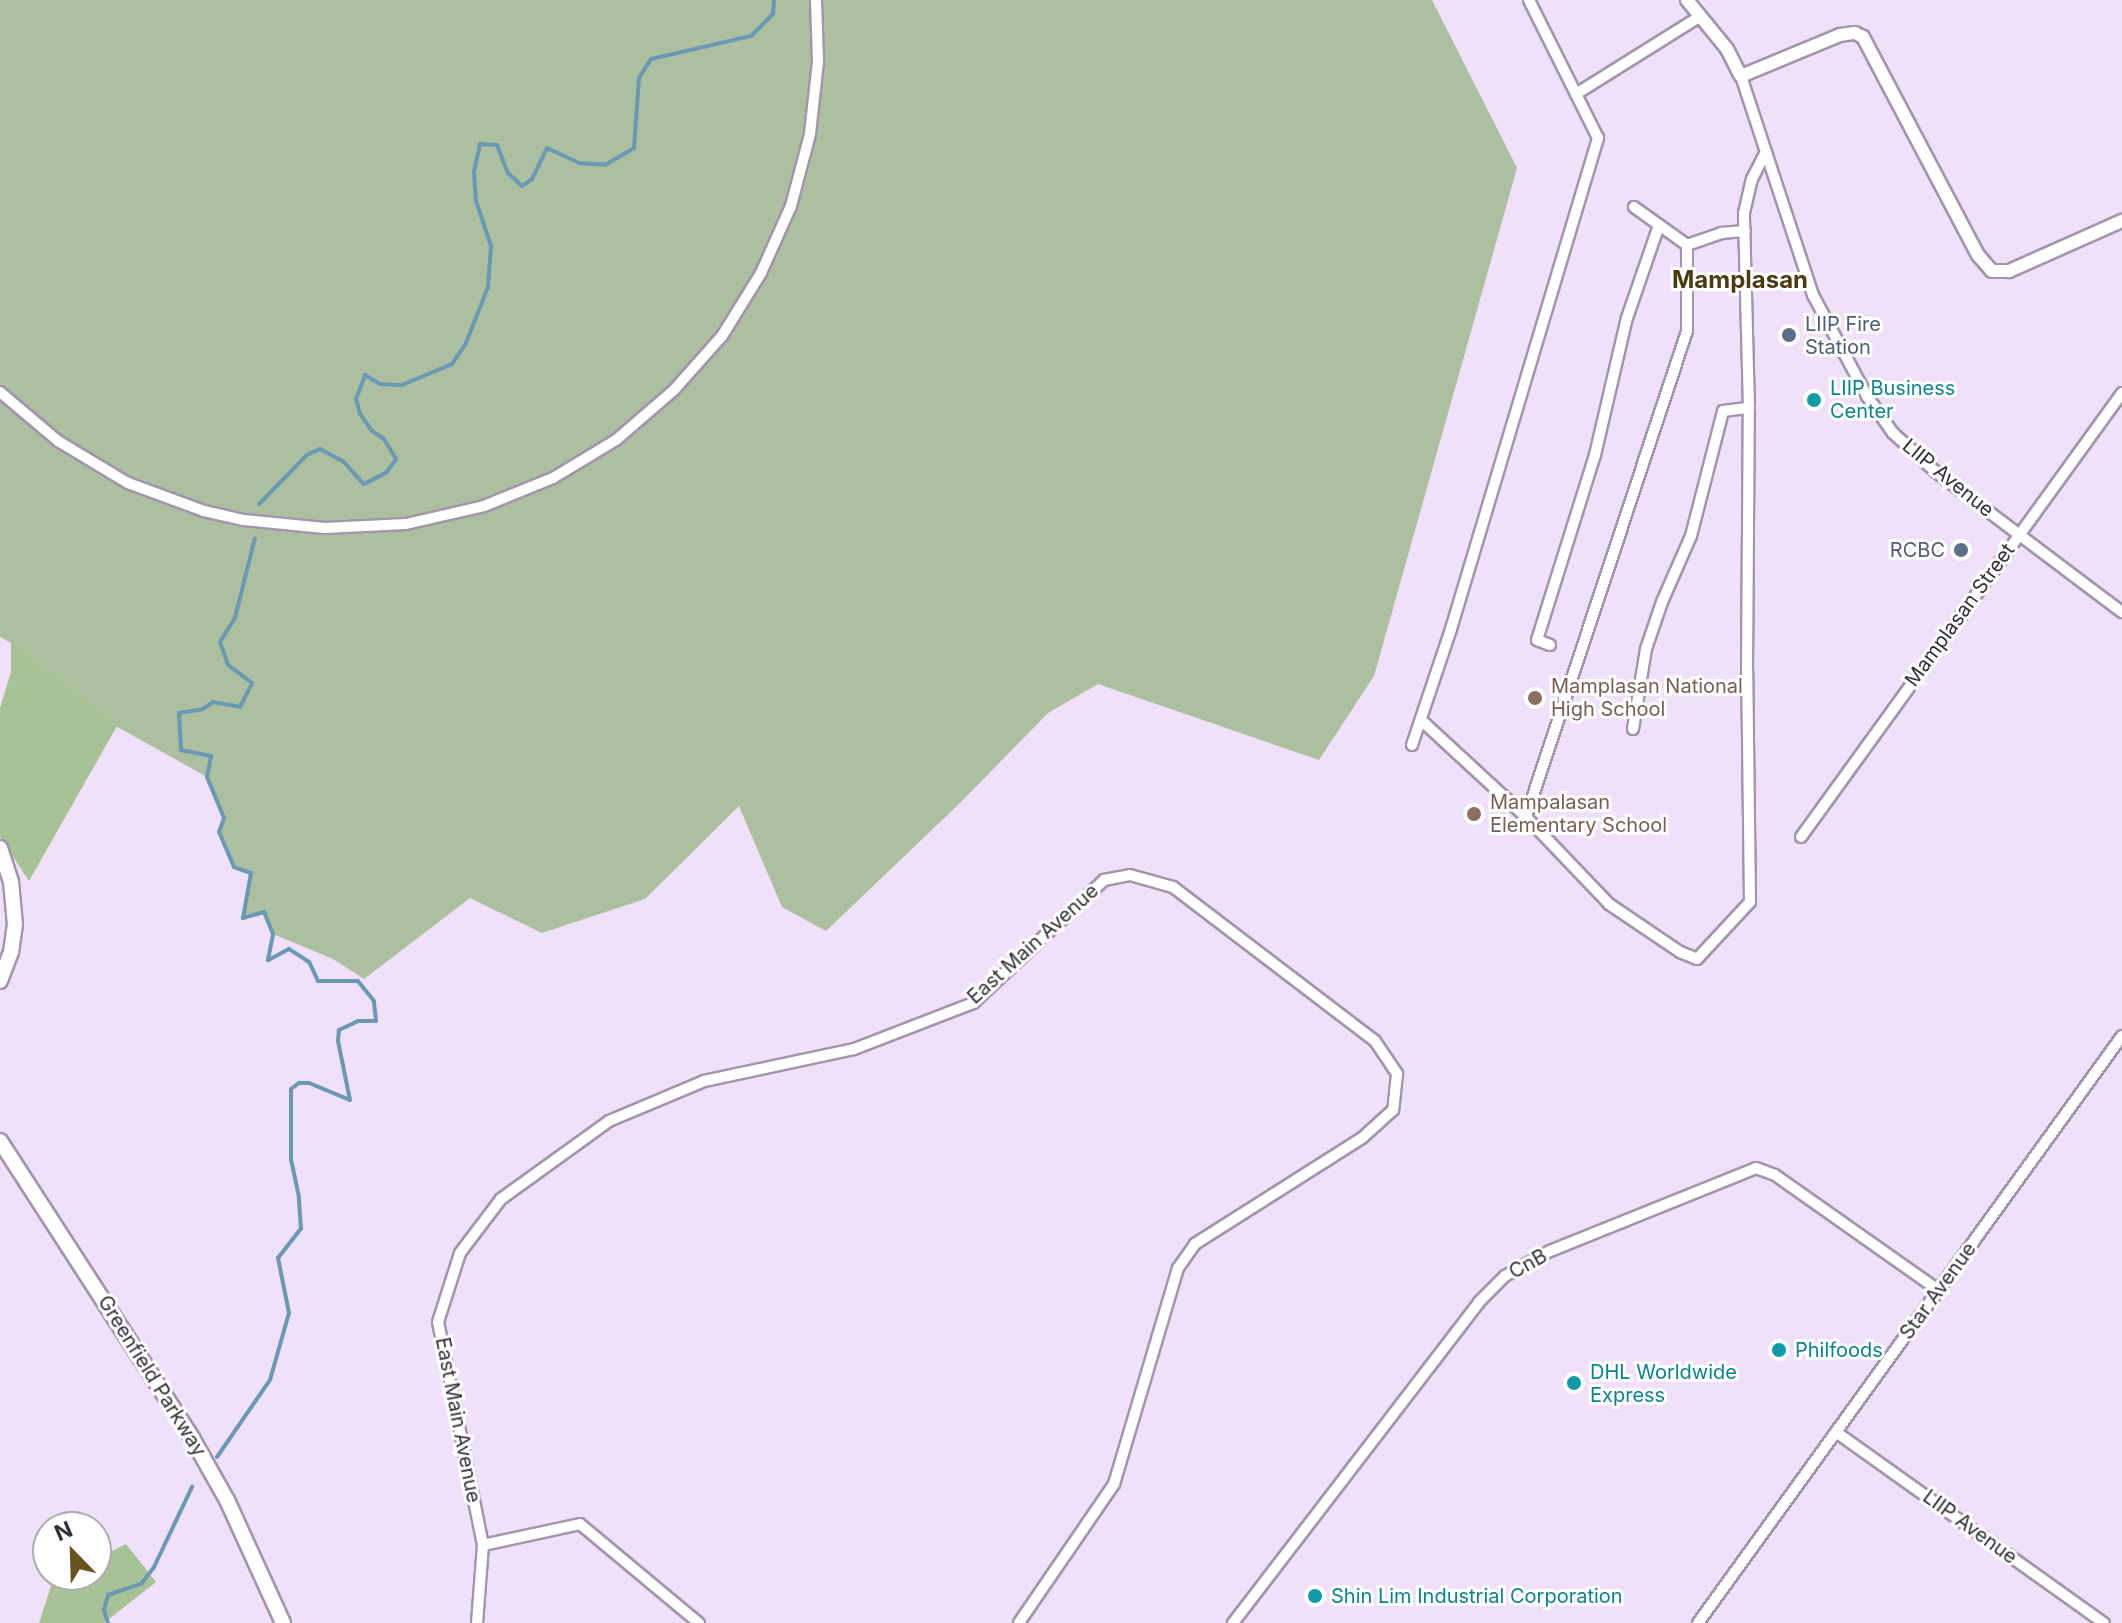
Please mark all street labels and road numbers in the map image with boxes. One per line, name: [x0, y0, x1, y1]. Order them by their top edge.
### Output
street label: LIIP Avenue: [1897, 434, 1999, 522]
street label: Mamplasan Street: [1900, 539, 2020, 691]
street label: East Main Avenue: [963, 879, 1103, 1009]
street label: Star Avenue: [1895, 1238, 1981, 1344]
street label: CnB: [1505, 1244, 1551, 1284]
street label: Greenfield Parkway: [93, 1291, 211, 1461]
street label: East Main Avenue: [430, 1335, 486, 1505]
street label: LIIP Avenue: [1918, 1485, 2022, 1569]

